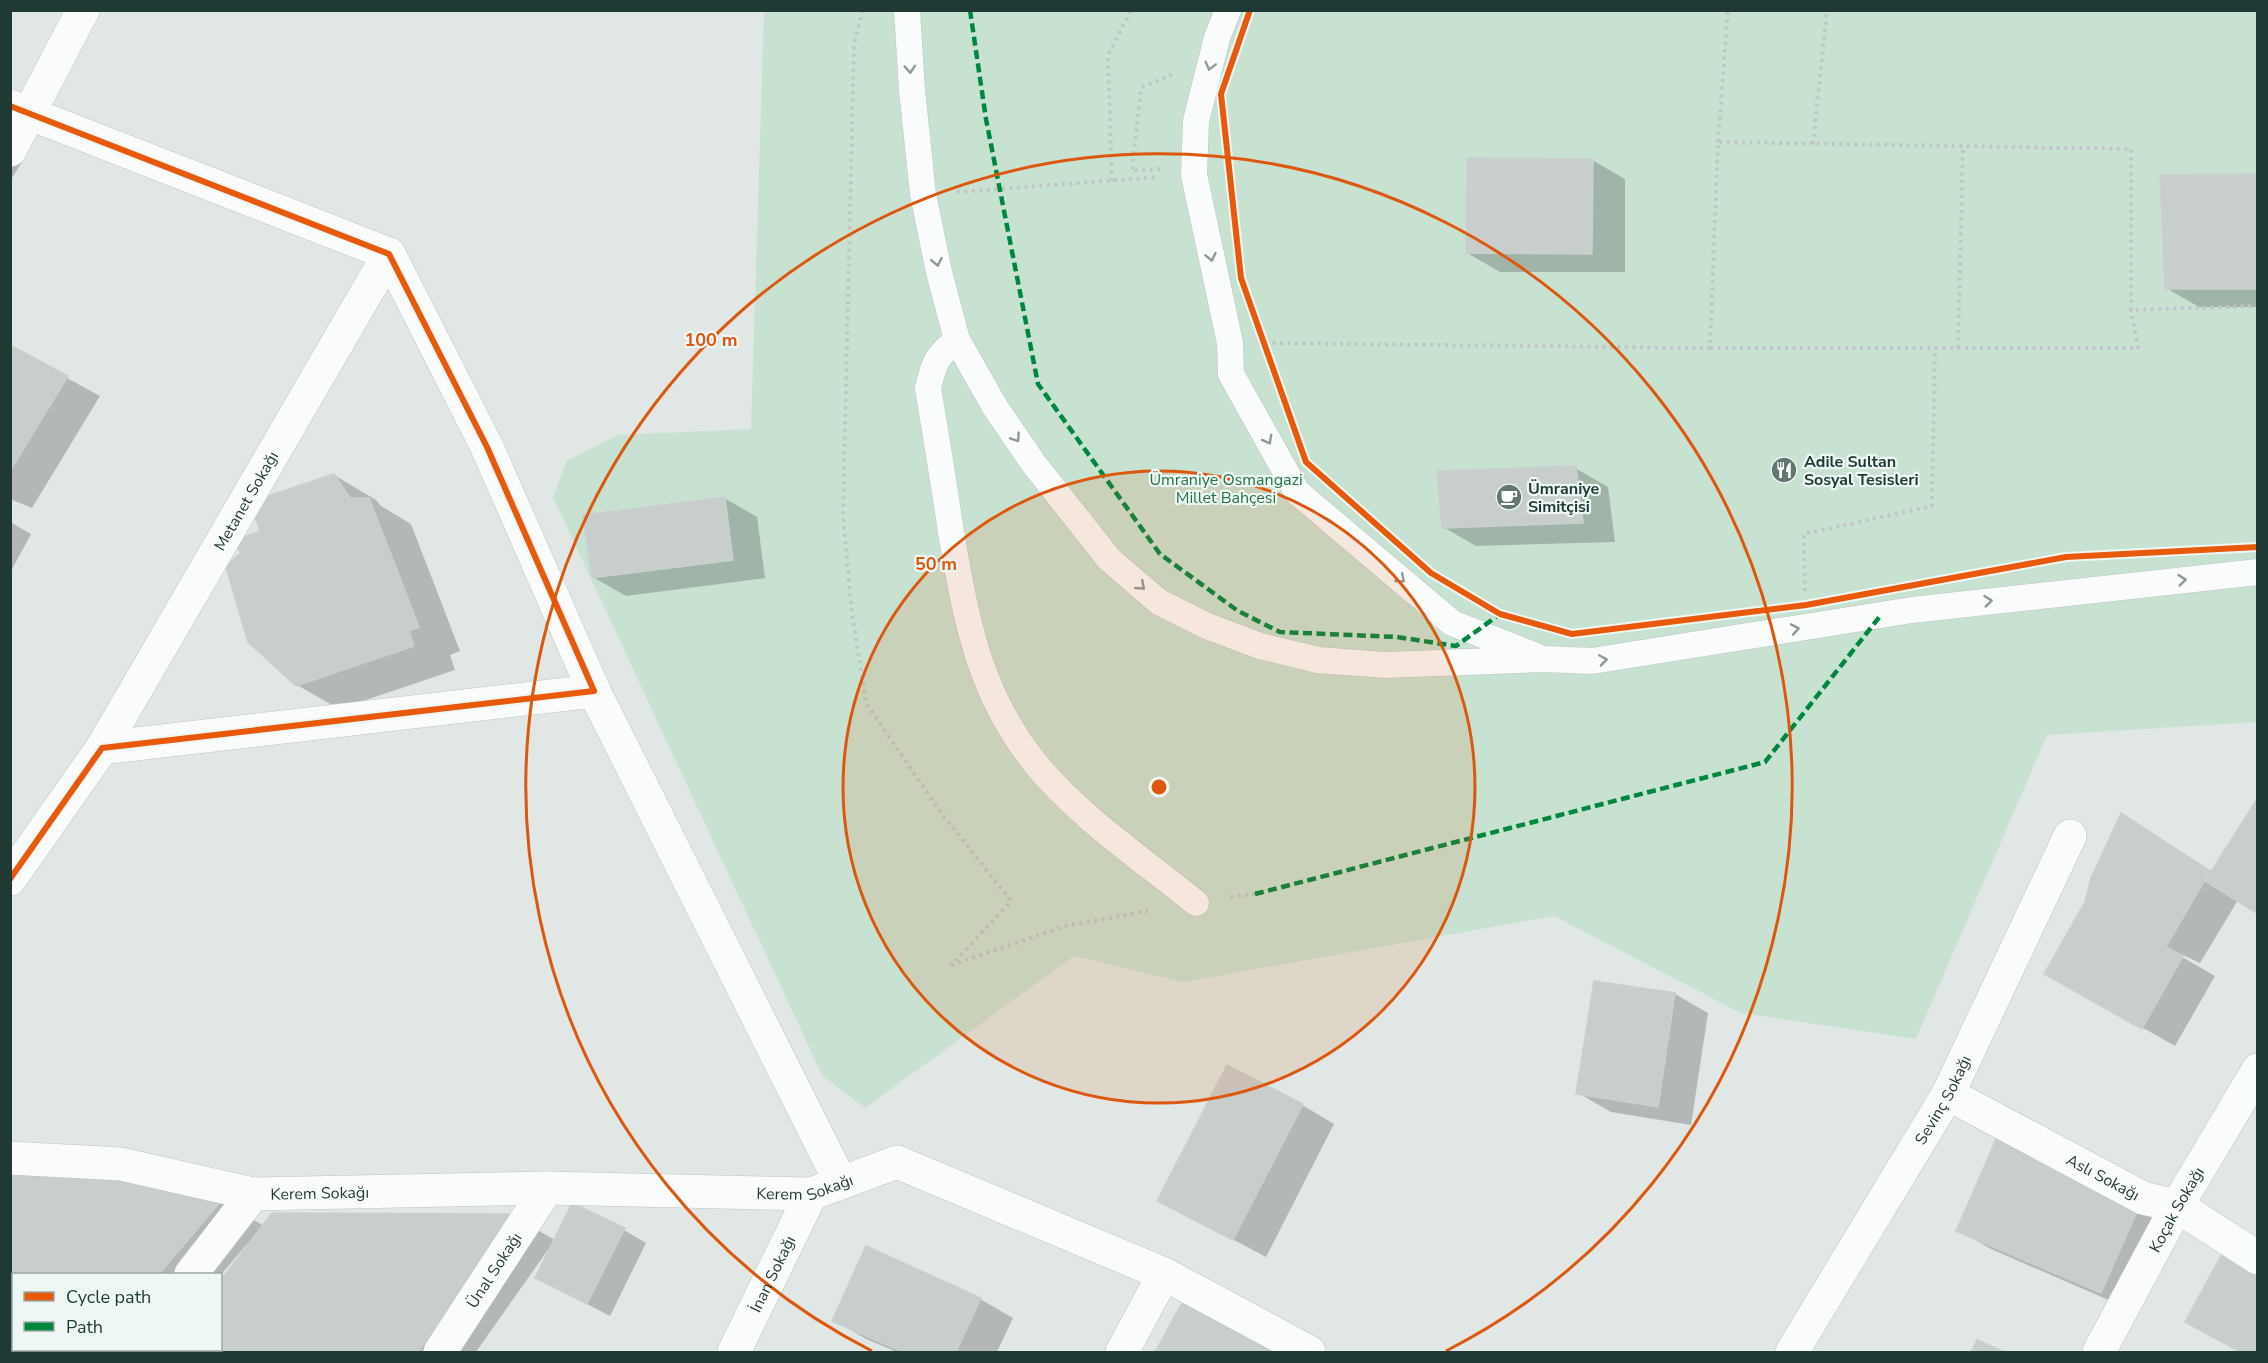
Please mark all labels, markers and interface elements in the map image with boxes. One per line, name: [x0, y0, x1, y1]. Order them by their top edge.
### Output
one-way arrow: [1204, 61, 1217, 71]
one-way arrow: [904, 64, 917, 73]
one-way arrow: [1204, 252, 1217, 262]
one-way arrow: [930, 257, 943, 267]
text: 100 m: [684, 328, 738, 352]
one-way arrow: [1009, 431, 1020, 442]
one-way arrow: [1261, 434, 1272, 445]
street label: Metanet Sokağı: [209, 447, 284, 555]
place label: Adile Sultan Sosyal Tesisleri: [1804, 451, 1919, 491]
restaurant icon: Adile Sultan Sosyal Tesisleri: [1769, 455, 1799, 485]
park label: Ümraniye Osmangazi Millet Bahçesi: [1149, 469, 1303, 509]
place label: Ümraniye Simitçisi: [1528, 478, 1599, 518]
cafe icon: Ümraniye Simitçisi: [1494, 482, 1524, 512]
text: 50 m: [915, 552, 957, 576]
one-way arrow: [1394, 572, 1405, 583]
one-way arrow: [2177, 574, 2187, 587]
one-way arrow: [1134, 579, 1145, 590]
one-way arrow: [1984, 596, 1993, 608]
one-way arrow: [1790, 623, 1800, 635]
one-way arrow: [1598, 654, 1607, 666]
centre of rings: [1149, 777, 1169, 797]
street label: Sevinç Sokağı: [1910, 1052, 1977, 1149]
street label: Aslı Sokağı: [2062, 1149, 2143, 1206]
street label: Koçak Sokağı: [2144, 1163, 2210, 1257]
street label: Kerem Sokağı: [756, 1169, 856, 1207]
street label: Kerem Sokağı: [270, 1182, 369, 1206]
street label: Ünal Sokağı: [462, 1228, 527, 1313]
street label: İnan Sokağı: [745, 1232, 801, 1316]
legend: [12, 1273, 222, 1351]
text: Cycle path: [66, 1285, 151, 1309]
text: Path: [66, 1315, 103, 1339]

